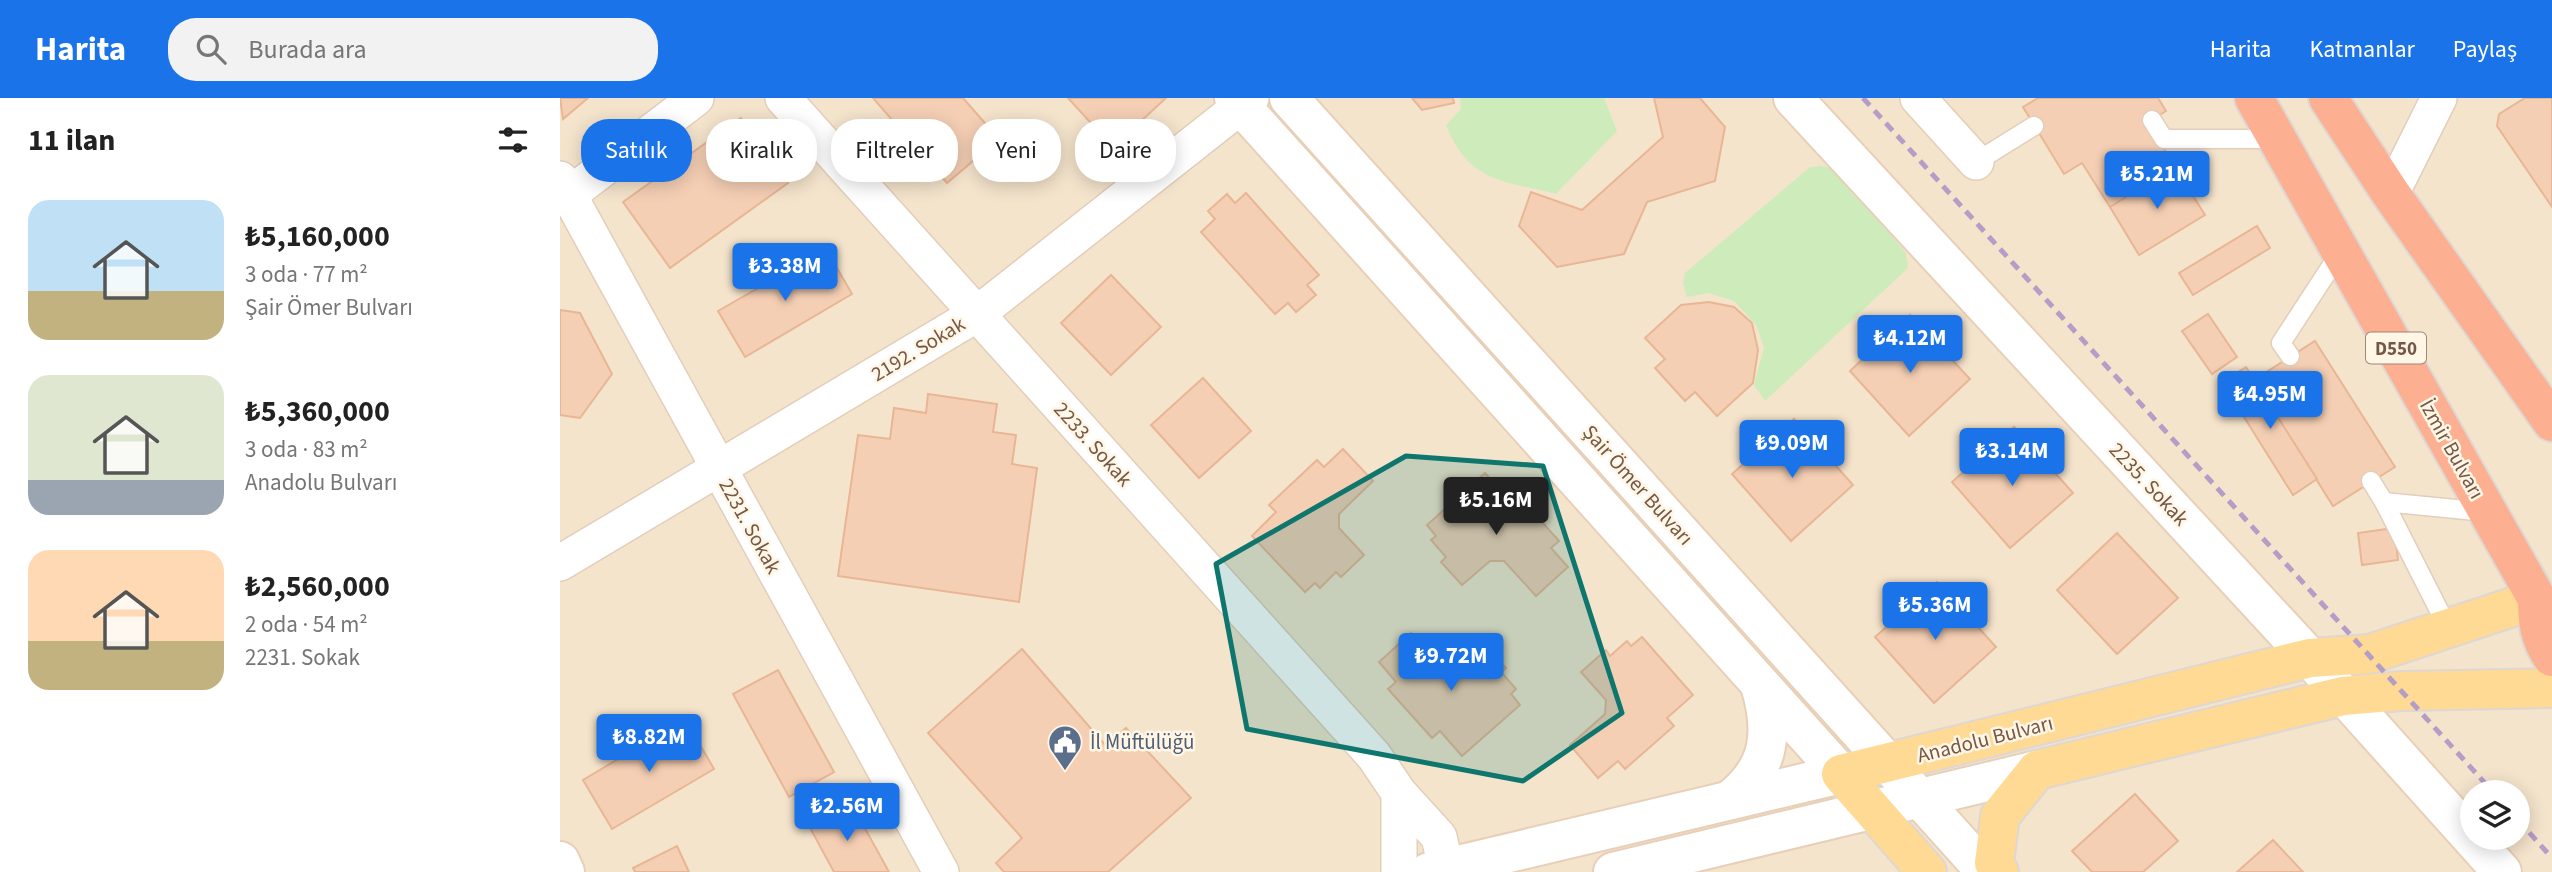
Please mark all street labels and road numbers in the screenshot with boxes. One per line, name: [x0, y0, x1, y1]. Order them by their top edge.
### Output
street label: 2192. Sokak: [865, 309, 971, 389]
road number: D550: [2366, 332, 2426, 364]
street label: İzmir Bulvarı: [2412, 394, 2492, 504]
street label: 2233. Sokak: [1047, 395, 1140, 493]
street label: Şair Ömer Bulvarı: [1576, 418, 1700, 552]
street label: 2235. Sokak: [2102, 435, 2196, 533]
street label: 2231. Sokak: [711, 473, 789, 580]
street label: Anadolu Bulvarı: [1914, 708, 2056, 770]

